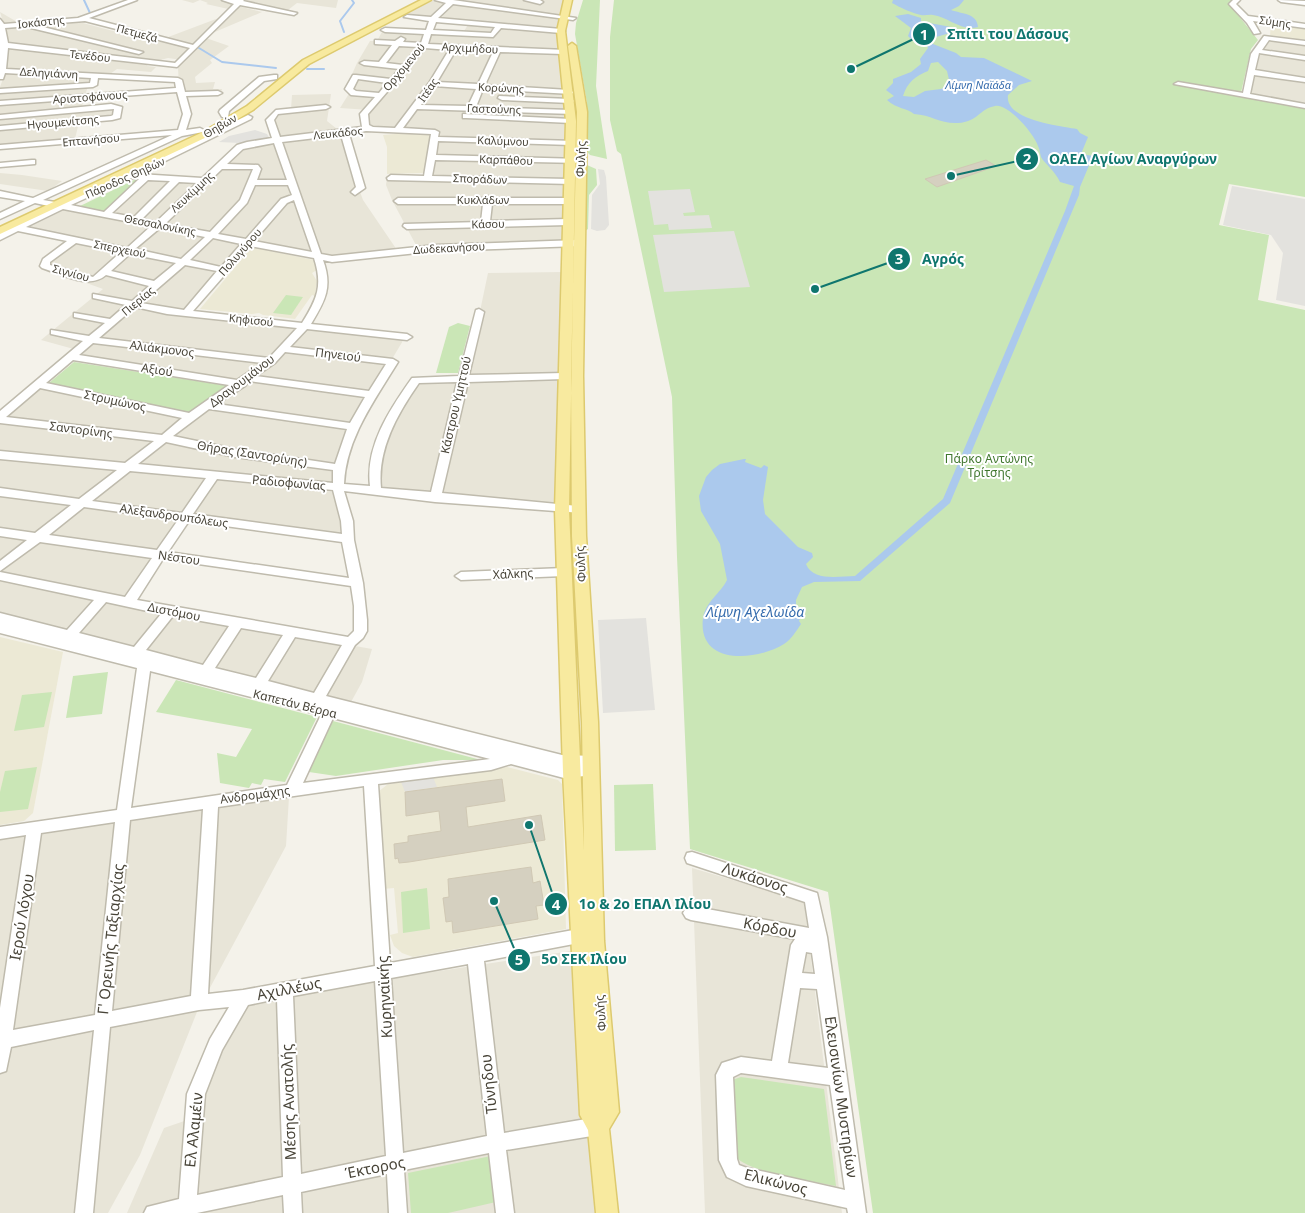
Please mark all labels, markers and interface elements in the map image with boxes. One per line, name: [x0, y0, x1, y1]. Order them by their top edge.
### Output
street label: Ιοκάστης: [17, 12, 65, 31]
street label: Σύμης: [1258, 12, 1292, 31]
street label: Πετμεζά: [115, 20, 160, 45]
callout: Σπίτι του Δάσους: [912, 20, 1078, 49]
text: 1: [920, 24, 928, 44]
text: Σπίτι του Δάσους: [947, 24, 1069, 43]
street label: Ορχομενού: [379, 39, 428, 94]
street label: Αρχιμήδου: [441, 39, 499, 56]
street label: Τενέδου: [69, 46, 111, 65]
street label: Δεληγιάννη: [19, 63, 79, 82]
street label: Ιτέας: [414, 75, 441, 105]
water label: Λίμνη Ναϊάδα: [944, 77, 1012, 92]
street label: Κορώνης: [477, 79, 525, 96]
street label: Αριστοφάνους: [52, 86, 128, 107]
street label: Γαστούνης: [467, 100, 521, 117]
street label: Θηβών: [200, 110, 239, 141]
street label: Ηγουμενίτσης: [27, 111, 99, 132]
street label: Λευκάδος: [313, 122, 363, 143]
street label: Επτανήσου: [62, 130, 120, 149]
street label: Καλύμνου: [477, 132, 529, 149]
street label: Φυλής: [571, 140, 590, 177]
callout: ΟΑΕΔ Αγίων Αναργύρων: [1014, 144, 1227, 173]
text: 2: [1023, 148, 1032, 168]
text: ΟΑΕΔ Αγίων Αναργύρων: [1049, 149, 1217, 168]
street label: Καρπάθου: [479, 151, 533, 168]
street label: Πάροδος Θηβών: [83, 153, 167, 202]
street label: Λευκίμμης: [167, 168, 216, 215]
street label: Σποράδων: [453, 170, 508, 187]
street label: Κυκλάδων: [457, 192, 509, 207]
street label: Θεσσαλονίκης: [123, 210, 197, 239]
street label: Κάσου: [471, 215, 505, 232]
street label: Πολυγύρου: [215, 225, 265, 279]
street label: Σπερχειού: [93, 236, 148, 261]
street label: Δωδεκανήσου: [412, 238, 485, 257]
callout: Αγρός: [887, 244, 974, 273]
text: 3: [895, 248, 903, 268]
text: Αγρός: [922, 249, 964, 268]
street label: Σιγνίου: [51, 260, 91, 285]
street label: Πιερίας: [118, 282, 157, 319]
street label: Κηφισού: [228, 310, 274, 329]
street label: Αλιάκμονος: [129, 336, 196, 361]
street label: Πηνειού: [314, 343, 362, 366]
street label: Δραγουμάνου: [205, 350, 278, 411]
street label: Κάστρου Υμηττού: [436, 354, 475, 456]
street label: Αξιού: [140, 359, 174, 380]
street label: Στρυμώνος: [83, 386, 148, 415]
street label: Σαντορίνης: [48, 417, 114, 442]
street label: Θήρας (Σαντορίνης): [196, 436, 309, 471]
park label: Πάρκο Αντώνης Τρίτσης: [945, 450, 1033, 481]
street label: Ραδιοφωνίας: [252, 471, 327, 494]
street label: Αλεξανδρουπόλεως: [119, 499, 230, 532]
street label: Φυλής: [571, 545, 590, 583]
street label: Νέστου: [157, 546, 201, 569]
street label: Χάλκης: [492, 564, 534, 583]
street label: Διστόμου: [146, 598, 202, 625]
water label: Λίμνη Αχελωίδα: [705, 602, 804, 621]
street label: Καπετάν Βέρρα: [251, 685, 339, 722]
street label: Ανδρομάχης: [219, 781, 291, 808]
street label: Λυκάονος: [720, 857, 791, 897]
street label: Γ' Ορεινής Ταξιαρχίας: [92, 862, 128, 1015]
street label: Ιερού Λόχου: [4, 872, 38, 962]
callout: 1ο & 2ο ΕΠΑΛ Ιλίου: [544, 890, 721, 919]
text: 4: [552, 894, 561, 914]
text: 1ο & 2ο ΕΠΑΛ Ιλίου: [579, 894, 711, 913]
street label: Κόρδου: [742, 912, 799, 942]
callout: 5ο ΣΕΚ Ιλίου: [506, 945, 637, 974]
text: 5: [515, 949, 523, 969]
text: 5ο ΣΕΚ Ιλίου: [541, 949, 627, 968]
street label: Κυρηναϊκής: [372, 955, 396, 1039]
street label: Αχιλλέως: [255, 972, 323, 1004]
street label: Φυλής: [590, 994, 611, 1032]
street label: Ελευσινίων Μυστηρίων: [821, 1015, 863, 1179]
street label: Μέσης Ανατολής: [276, 1043, 300, 1161]
street label: Τύνηδου: [475, 1053, 501, 1115]
street label: Ελ Αλαμέιν: [179, 1091, 207, 1168]
street label: Έκτορος: [343, 1151, 406, 1183]
street label: Ελικώνος: [742, 1163, 810, 1199]

